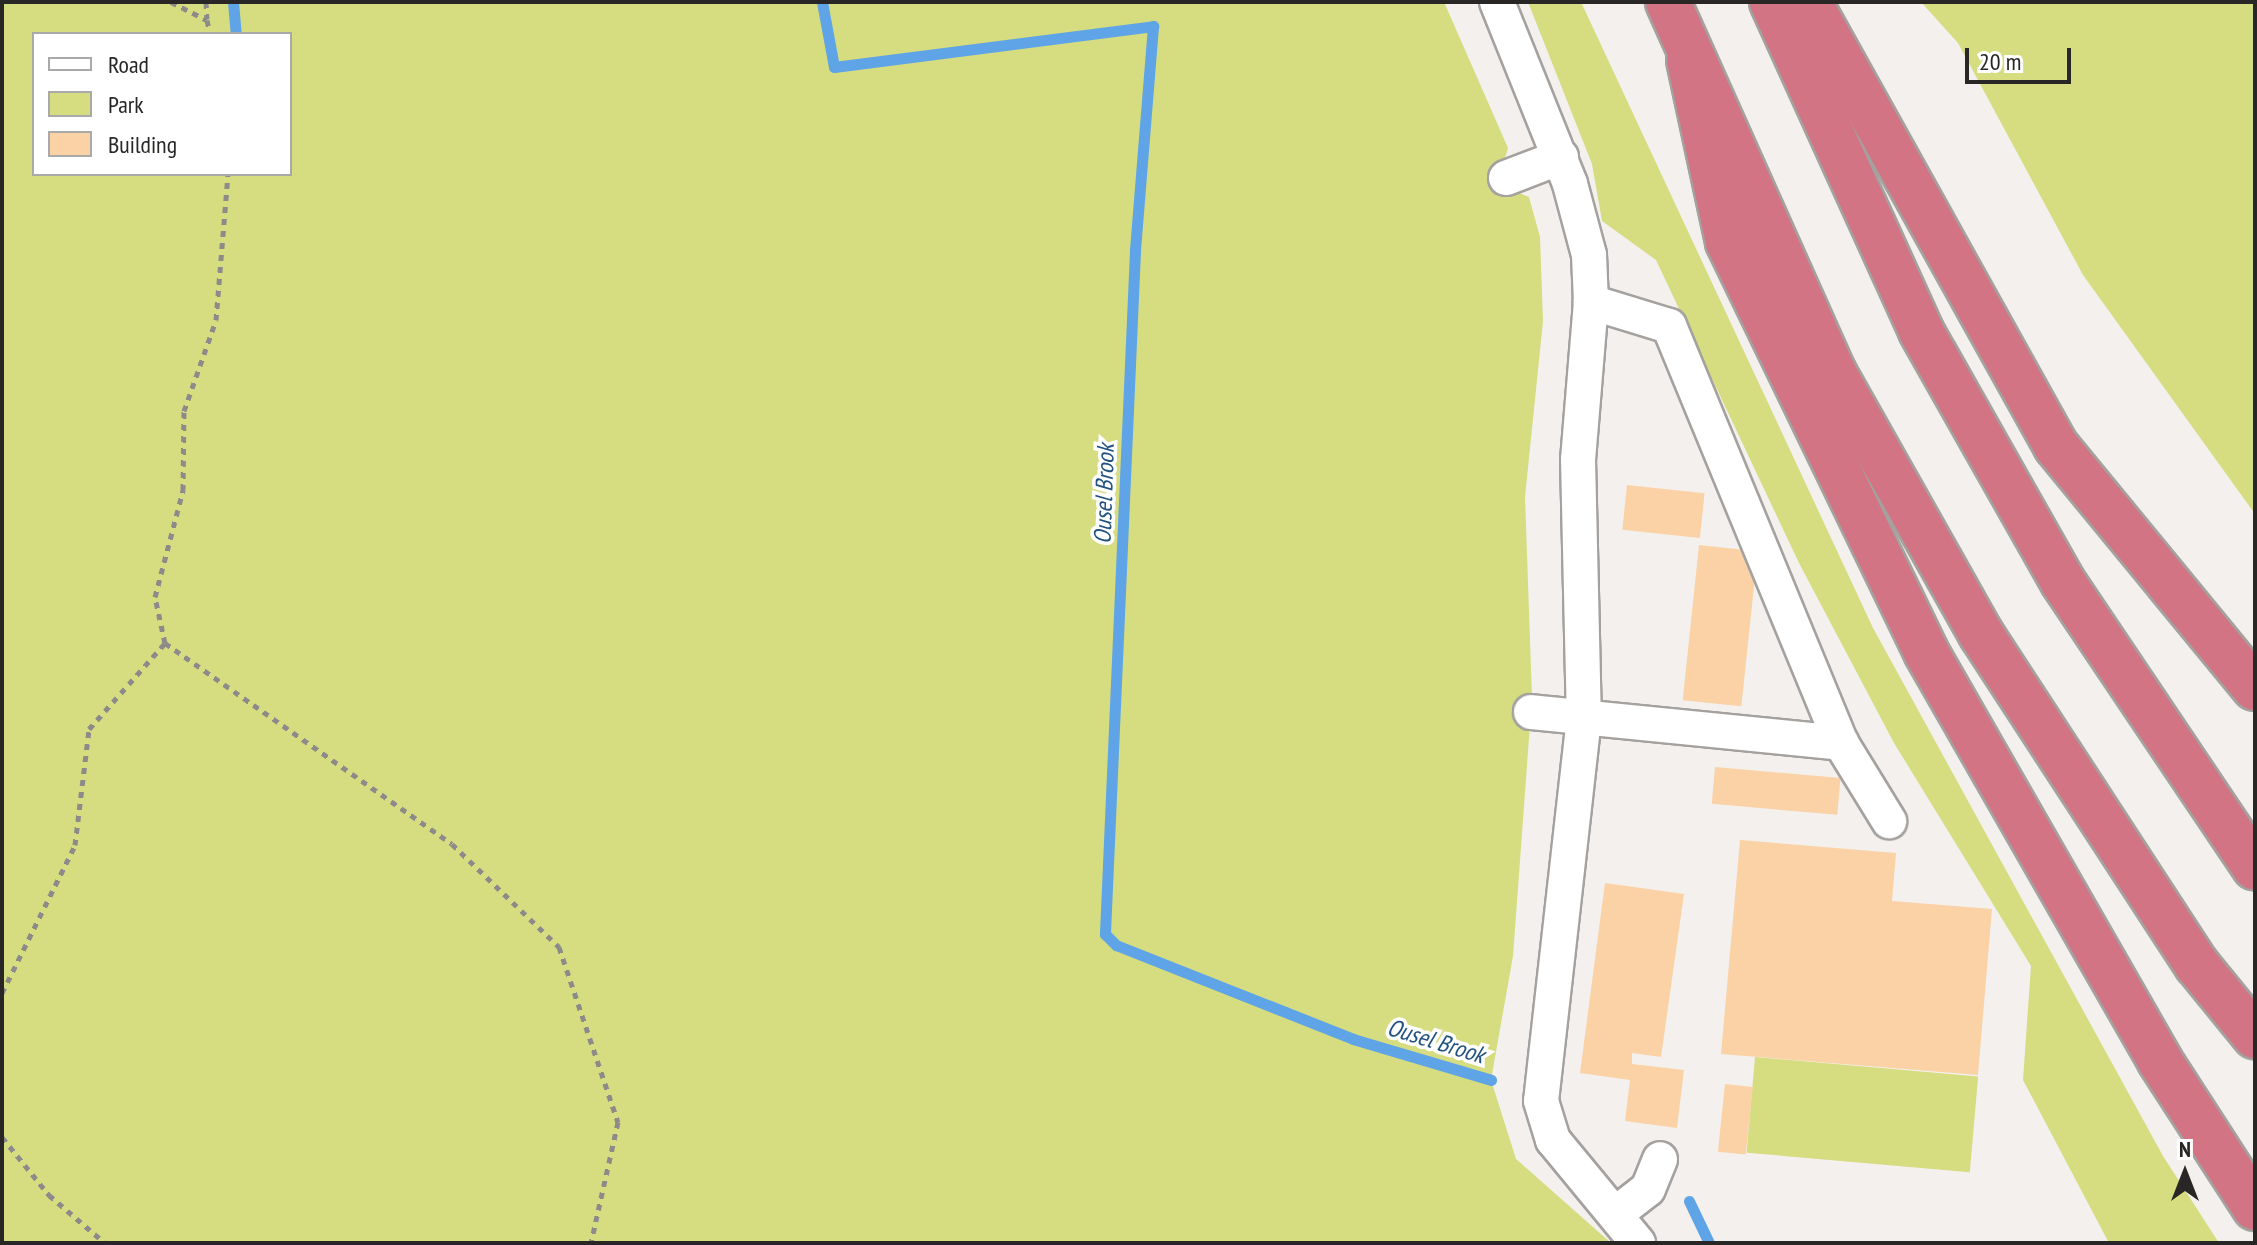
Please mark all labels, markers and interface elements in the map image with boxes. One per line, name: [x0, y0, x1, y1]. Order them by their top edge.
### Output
legend: [32, 32, 292, 176]
scale bar: [1969, 32, 2075, 82]
text: 20 m: [1979, 46, 2021, 77]
text: Road: [108, 49, 149, 80]
text: Park: [108, 89, 144, 120]
text: Building: [108, 129, 177, 160]
water label: Ousel Brook: [1088, 443, 1120, 545]
water label: Ousel Brook: [1384, 1013, 1488, 1069]
north arrow: [2145, 1133, 2225, 1213]
text: N: [2179, 1135, 2191, 1163]

